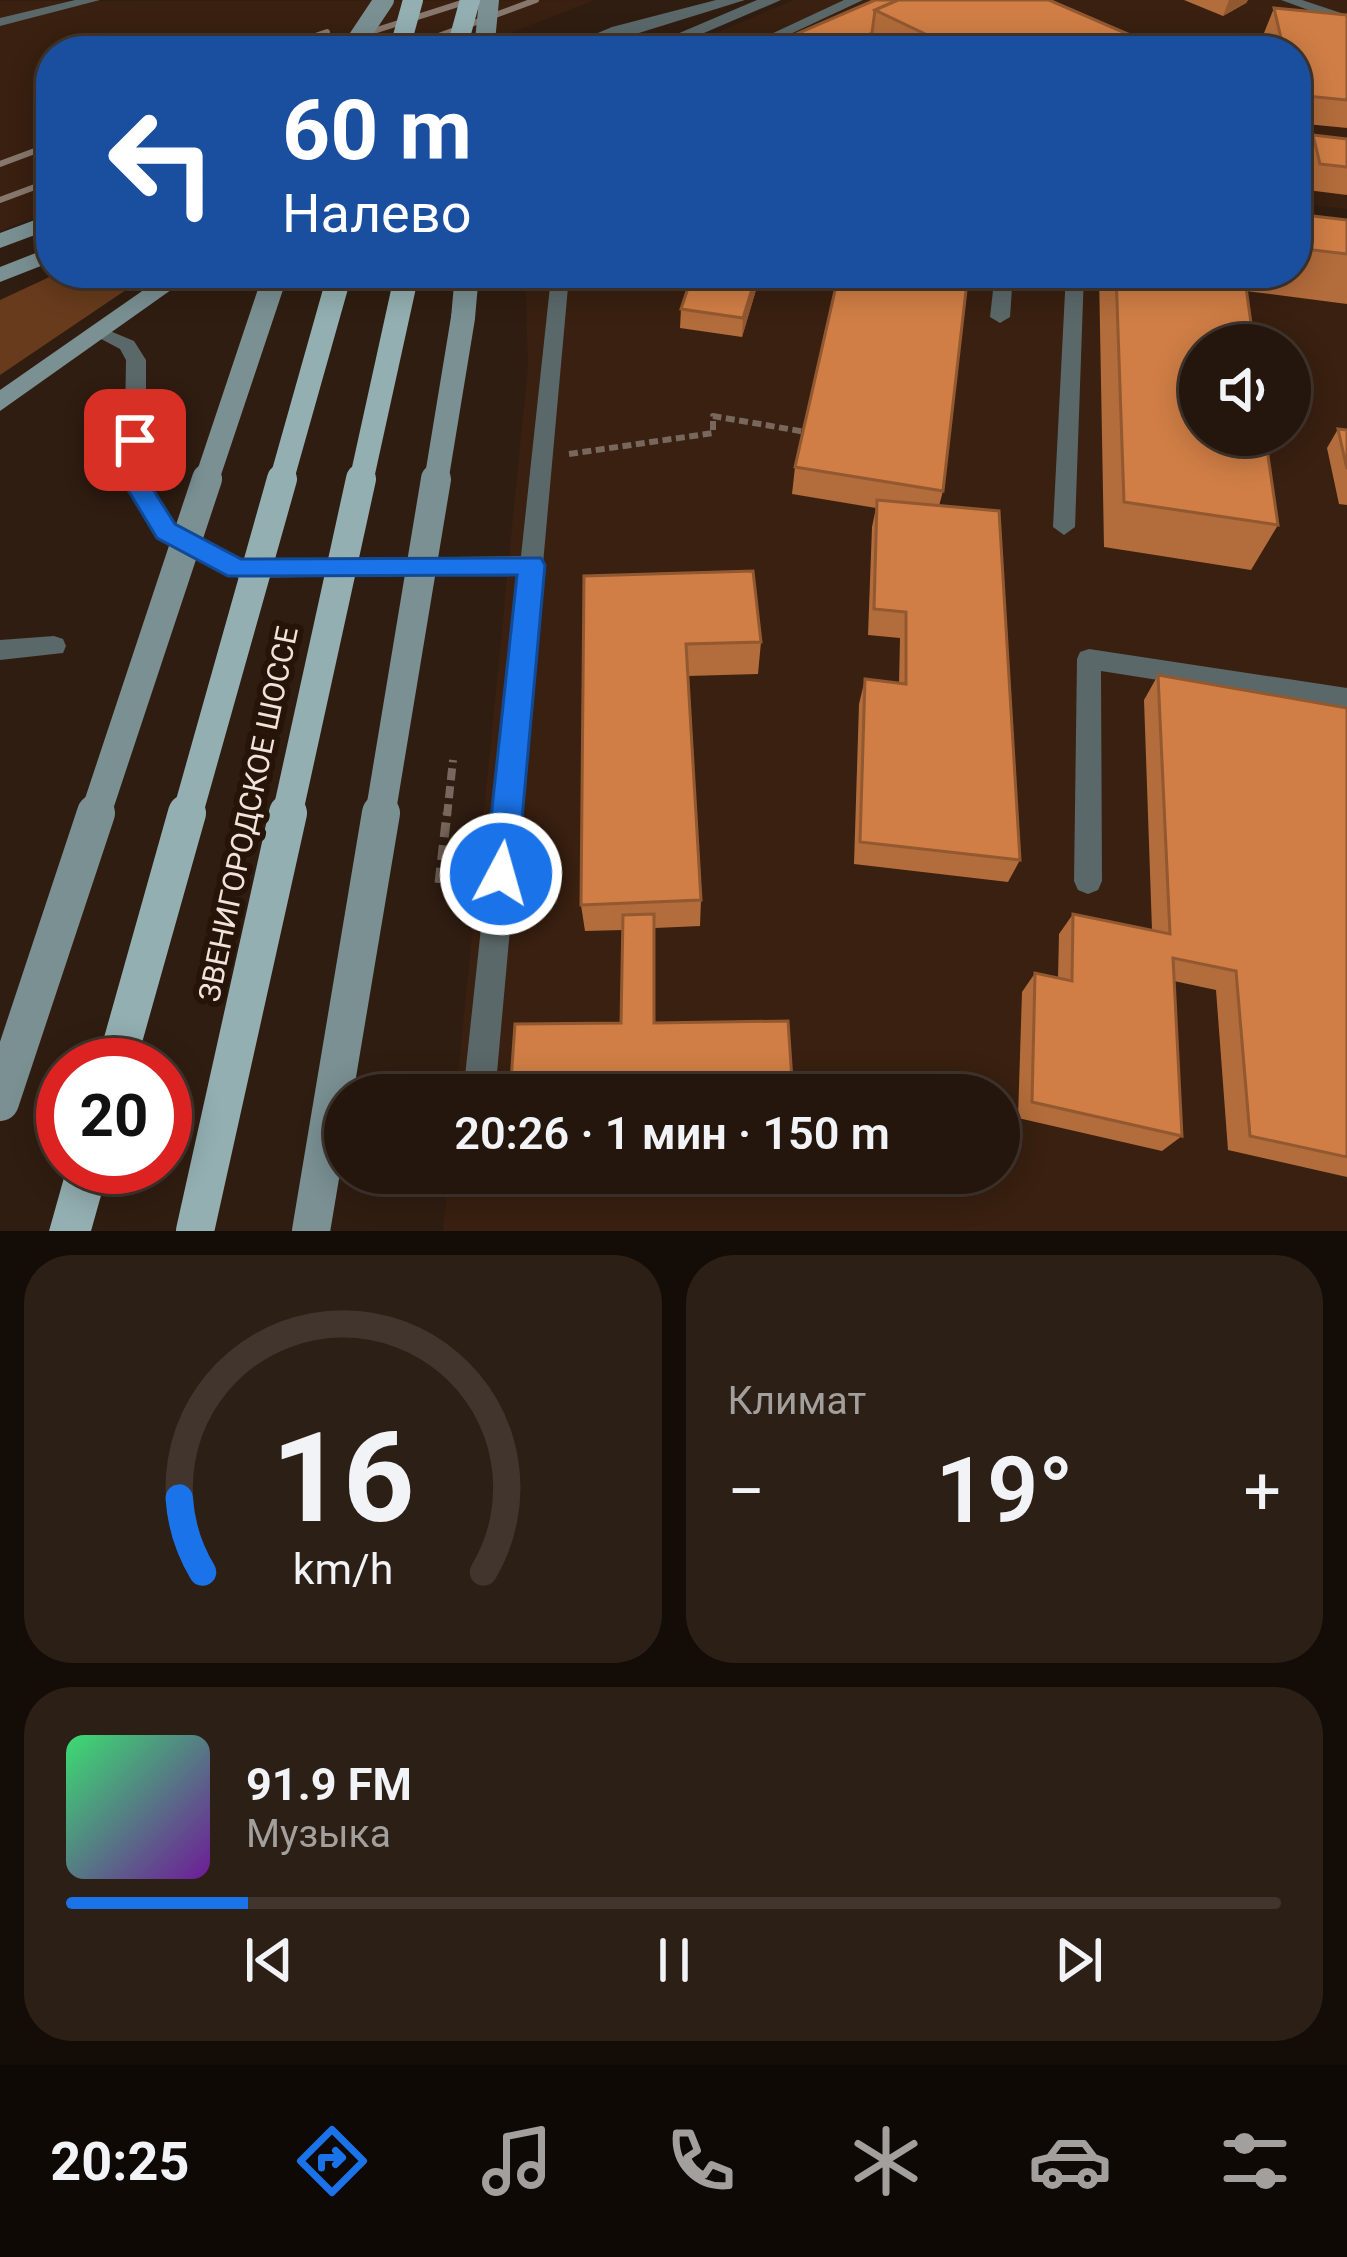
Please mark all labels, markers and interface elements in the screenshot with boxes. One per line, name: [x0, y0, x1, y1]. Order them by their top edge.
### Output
text: 60 m: [282, 81, 472, 180]
icon: left: [84, 84, 240, 240]
text: Налево: [282, 182, 471, 245]
map controls: [1179, 324, 1311, 456]
button: sound: [1179, 324, 1311, 456]
pin: [84, 389, 186, 491]
icon: arrive: [102, 407, 168, 473]
street label: ЗВЕНИГОРОДСКОЕ ШОССЕ: [191, 623, 305, 1005]
position arrow: [438, 811, 564, 937]
speed limit sign: 20: [36, 1038, 192, 1194]
text: 20:26 · 1 мин · 150 m: [454, 1107, 890, 1160]
text: Климат: [728, 1378, 866, 1424]
text: 16: [271, 1405, 414, 1551]
text: 19°: [936, 1439, 1073, 1544]
text: −: [728, 1453, 765, 1530]
text: +: [1244, 1453, 1281, 1530]
text: km/h: [292, 1544, 393, 1594]
text: 91.9 FM: [246, 1758, 412, 1811]
text: Музыка: [246, 1811, 391, 1857]
icon: previous: [236, 1927, 302, 1993]
icon: pause: [641, 1927, 707, 1993]
icon: next: [1046, 1927, 1112, 1993]
icon: directions: [290, 2119, 374, 2203]
icon: music: [475, 2119, 559, 2203]
icon: phone: [659, 2119, 743, 2203]
icon: climate: [844, 2119, 928, 2203]
icon: car: [1028, 2119, 1112, 2203]
icon: filters: [1213, 2119, 1297, 2203]
text: 20:25: [50, 2130, 189, 2193]

